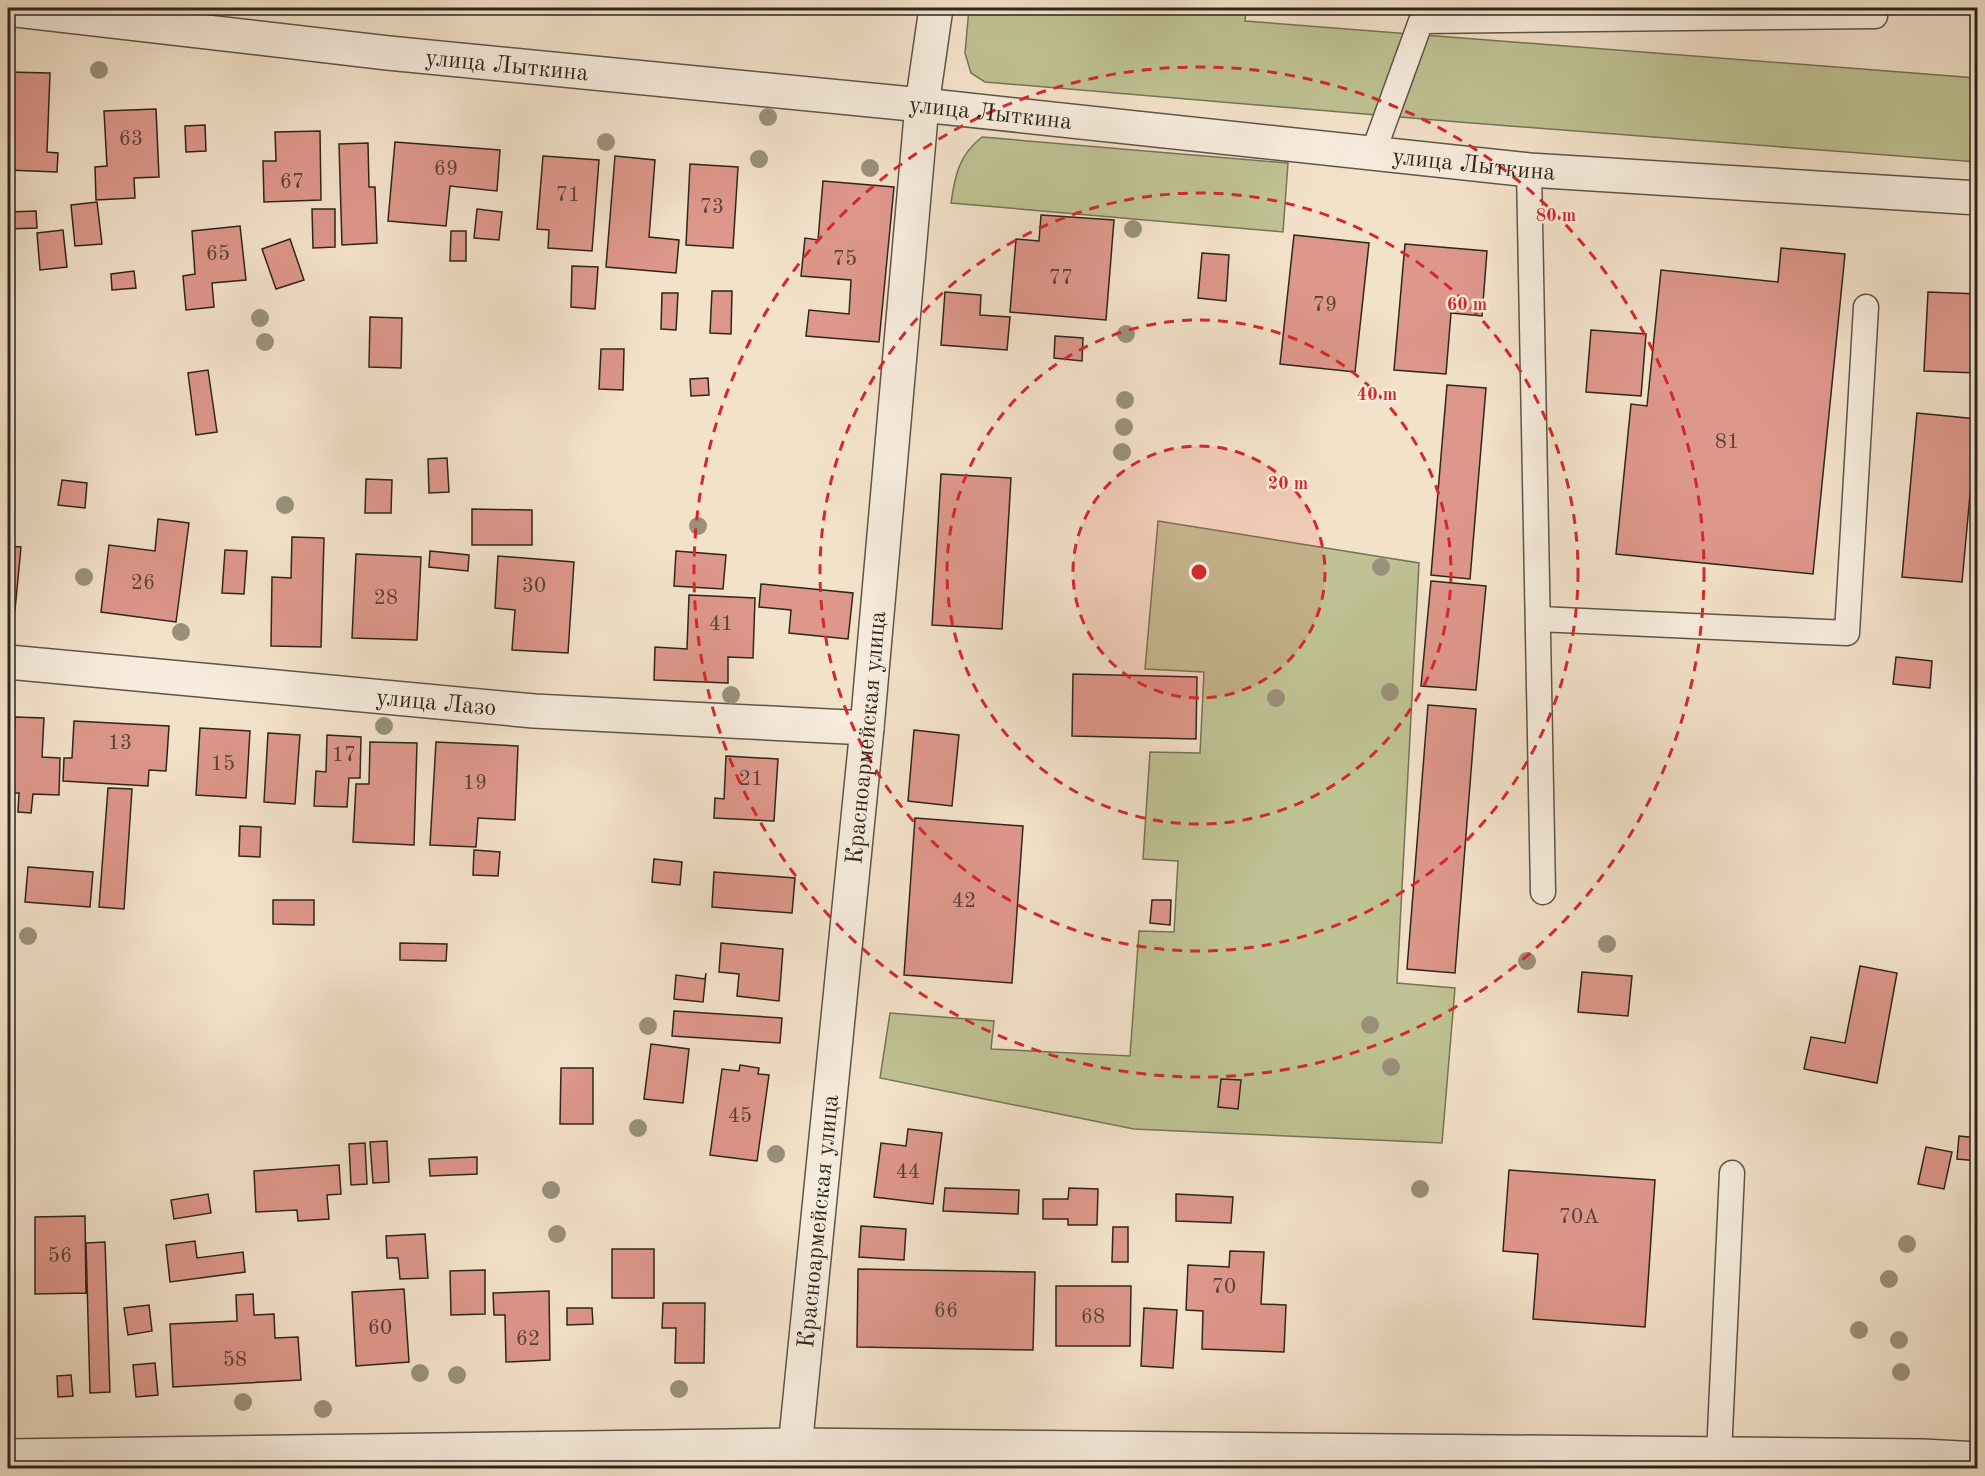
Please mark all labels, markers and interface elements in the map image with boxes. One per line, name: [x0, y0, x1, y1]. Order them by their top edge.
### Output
street label: улица Лыткина: [424, 47, 590, 86]
street label: улица Лыткина: [908, 94, 1073, 135]
house number: 63: [119, 129, 143, 150]
street label: улица Лыткина: [1391, 145, 1556, 186]
house number: 69: [434, 159, 458, 180]
house number: 67: [280, 172, 304, 193]
house number: 71: [556, 185, 580, 206]
house number: 73: [700, 197, 724, 218]
text: 80 m: [1536, 207, 1576, 225]
house number: 65: [206, 244, 230, 265]
house number: 75: [833, 249, 857, 270]
house number: 77: [1049, 268, 1073, 289]
house number: 79: [1313, 295, 1337, 316]
text: 60 m: [1447, 296, 1487, 314]
text: 40 m: [1357, 386, 1397, 404]
house number: 81: [1715, 432, 1739, 453]
text: 20 m: [1268, 475, 1308, 493]
centre of rings: [1189, 562, 1209, 582]
house number: 26: [131, 573, 155, 594]
house number: 30: [522, 576, 546, 597]
house number: 28: [374, 588, 398, 609]
street label: Красноармейская улица: [843, 610, 891, 866]
house number: 41: [709, 614, 733, 635]
street label: улица Лазо: [375, 686, 497, 721]
house number: 13: [108, 733, 132, 754]
house number: 17: [332, 745, 356, 766]
house number: 15: [211, 754, 235, 775]
house number: 21: [739, 769, 763, 790]
house number: 19: [463, 773, 487, 794]
house number: 42: [952, 891, 976, 912]
street label: Красноармейская улица: [795, 1094, 844, 1349]
house number: 45: [728, 1106, 752, 1127]
house number: 44: [896, 1162, 920, 1183]
house number: 70А: [1559, 1207, 1599, 1228]
house number: 56: [48, 1246, 72, 1267]
house number: 70: [1212, 1277, 1236, 1298]
house number: 66: [934, 1301, 958, 1322]
house number: 68: [1081, 1307, 1105, 1328]
house number: 60: [368, 1318, 392, 1339]
house number: 62: [516, 1329, 540, 1350]
house number: 58: [223, 1350, 247, 1371]

